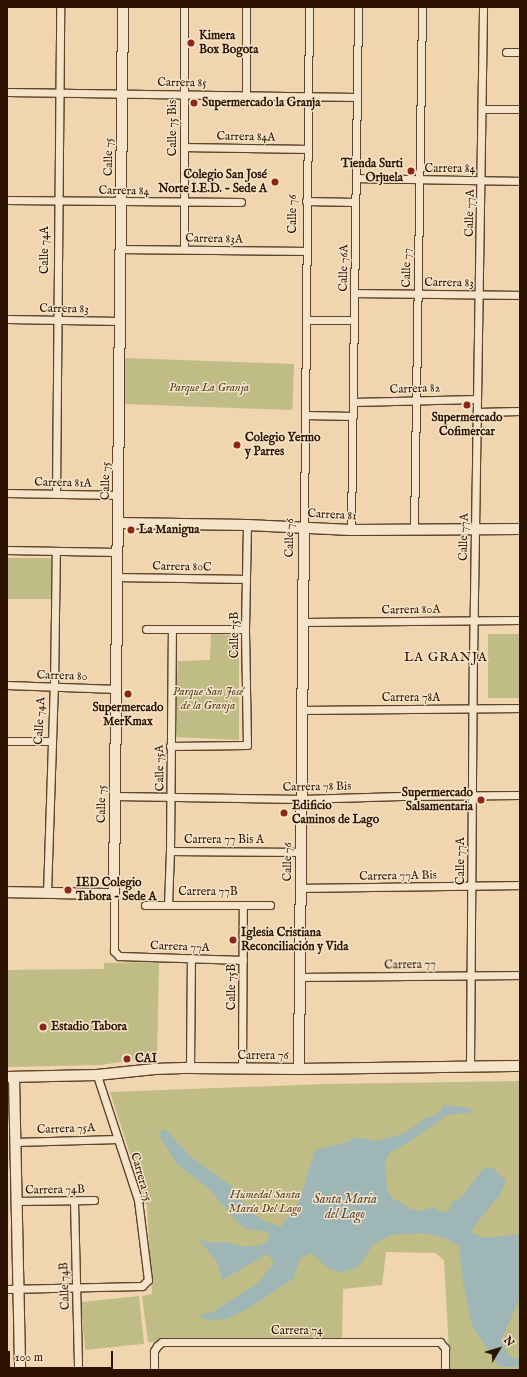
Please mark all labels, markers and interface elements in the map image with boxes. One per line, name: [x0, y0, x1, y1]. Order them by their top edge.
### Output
place label: Kimera Box Bogota: [199, 29, 258, 57]
marker: Kimera Box Bogota: [186, 38, 196, 48]
street label: Carrera 85: [157, 75, 207, 91]
place label: Supermercado la Granja: [202, 96, 320, 110]
marker: Supermercado la Granja: [189, 98, 199, 108]
street label: Calle 75 Bis: [166, 100, 180, 156]
street label: Carrera 84A: [216, 129, 276, 145]
street label: Calle 75: [101, 138, 117, 176]
place label: Tienda Surti Orjuela: [341, 157, 403, 185]
street label: Carrera 84: [425, 162, 475, 176]
marker: Tienda Surti Orjuela: [406, 166, 416, 176]
place label: Colegio San José Norte I.E.D. - Sede A: [158, 168, 267, 196]
marker: Colegio San José Norte I.E.D. - Sede A: [270, 177, 280, 187]
street label: Carrera 84: [98, 183, 150, 199]
street label: Calle 77A: [462, 189, 478, 237]
street label: Calle 76: [286, 194, 300, 234]
street label: Calle 74A: [38, 226, 52, 274]
street label: Carrera 83A: [185, 231, 243, 247]
street label: Calle 76A: [336, 244, 352, 292]
street label: Calle 77: [399, 248, 415, 288]
street label: Carrera 83: [424, 275, 474, 291]
street label: Carrera 83: [39, 301, 89, 317]
park label: Parque La Granja: [169, 381, 249, 395]
street label: Carrera 82: [389, 381, 441, 397]
marker: Supermercado Cofimercar: [462, 400, 472, 410]
place label: Supermercado Cofimercar: [431, 411, 503, 439]
place label: Colegio Yermo y Parres: [245, 431, 321, 459]
marker: Colegio Yermo y Parres: [232, 440, 242, 450]
street label: Calle 75: [98, 462, 114, 500]
street label: Carrera 81A: [34, 475, 92, 491]
street label: Carrera 81: [307, 507, 357, 523]
street label: Calle 77A: [456, 513, 472, 561]
street label: Calle 76: [282, 518, 298, 558]
place label: La Manigua: [139, 523, 199, 537]
marker: La Manigua: [126, 525, 136, 535]
street label: Carrera 80C: [152, 559, 212, 575]
street label: Carrera 80A: [381, 602, 441, 618]
street label: Calle 75B: [228, 612, 242, 658]
district label: LA GRANJA: [404, 650, 488, 666]
street label: Carrera 80: [36, 668, 88, 684]
park label: Parque San José de la Granja: [173, 685, 243, 713]
marker: Supermercado MerKmax: [123, 689, 133, 699]
street label: Carrera 78A: [382, 691, 440, 705]
street label: Calle 74A: [32, 697, 48, 745]
place label: Supermercado MerKmax: [92, 701, 164, 729]
street label: Calle 75A: [152, 745, 168, 791]
street label: Carrera 78 Bis: [283, 779, 351, 795]
street label: Calle 75: [94, 785, 110, 823]
place label: Supermercado Salsamentaria: [402, 786, 473, 814]
marker: Supermercado Salsamentaria: [476, 795, 486, 805]
place label: Edificio Caminos de Lago: [292, 799, 379, 827]
marker: Edificio Caminos de Lago: [279, 808, 289, 818]
street label: Carrera 77 Bis A: [184, 833, 264, 847]
street label: Calle 77A: [454, 837, 468, 885]
street label: Calle 76: [280, 842, 296, 882]
street label: Carrera 77A Bis: [359, 868, 437, 884]
place label: IED Colegio Tabora - Sede A: [76, 876, 157, 904]
marker: IED Colegio Tabora - Sede A: [63, 885, 73, 895]
street label: Carrera 77B: [178, 885, 238, 899]
place label: Iglesia Cristiana Reconciliación y Vida: [241, 926, 348, 954]
marker: Iglesia Cristiana Reconciliación y Vida: [228, 935, 238, 945]
street label: Carrera 77A: [150, 939, 210, 955]
street label: Carrera 77: [384, 957, 436, 973]
street label: Calle 75B: [225, 964, 239, 1010]
place label: Estadio Tabora: [51, 1020, 127, 1034]
marker: Estadio Tabora: [38, 1022, 48, 1032]
street label: Carrera 76: [238, 1049, 288, 1063]
place label: CAI: [135, 1052, 157, 1066]
marker: CAI: [122, 1054, 132, 1064]
street label: Carrera 75A: [37, 1121, 95, 1137]
street label: Carrera 75: [127, 1151, 155, 1203]
street label: Carrera 74B: [25, 1182, 85, 1198]
park label: Humedal Santa María Del Lago: [229, 1188, 301, 1216]
water label: Santa Maria del Lago: [313, 1193, 377, 1224]
street label: Calle 74B: [57, 1262, 73, 1310]
street label: Carrera 74: [271, 1324, 323, 1338]
north arrow: [479, 1329, 519, 1369]
text: N: [500, 1334, 517, 1350]
scale bar: [10, 1343, 115, 1369]
text: 100 m: [15, 1350, 43, 1365]

